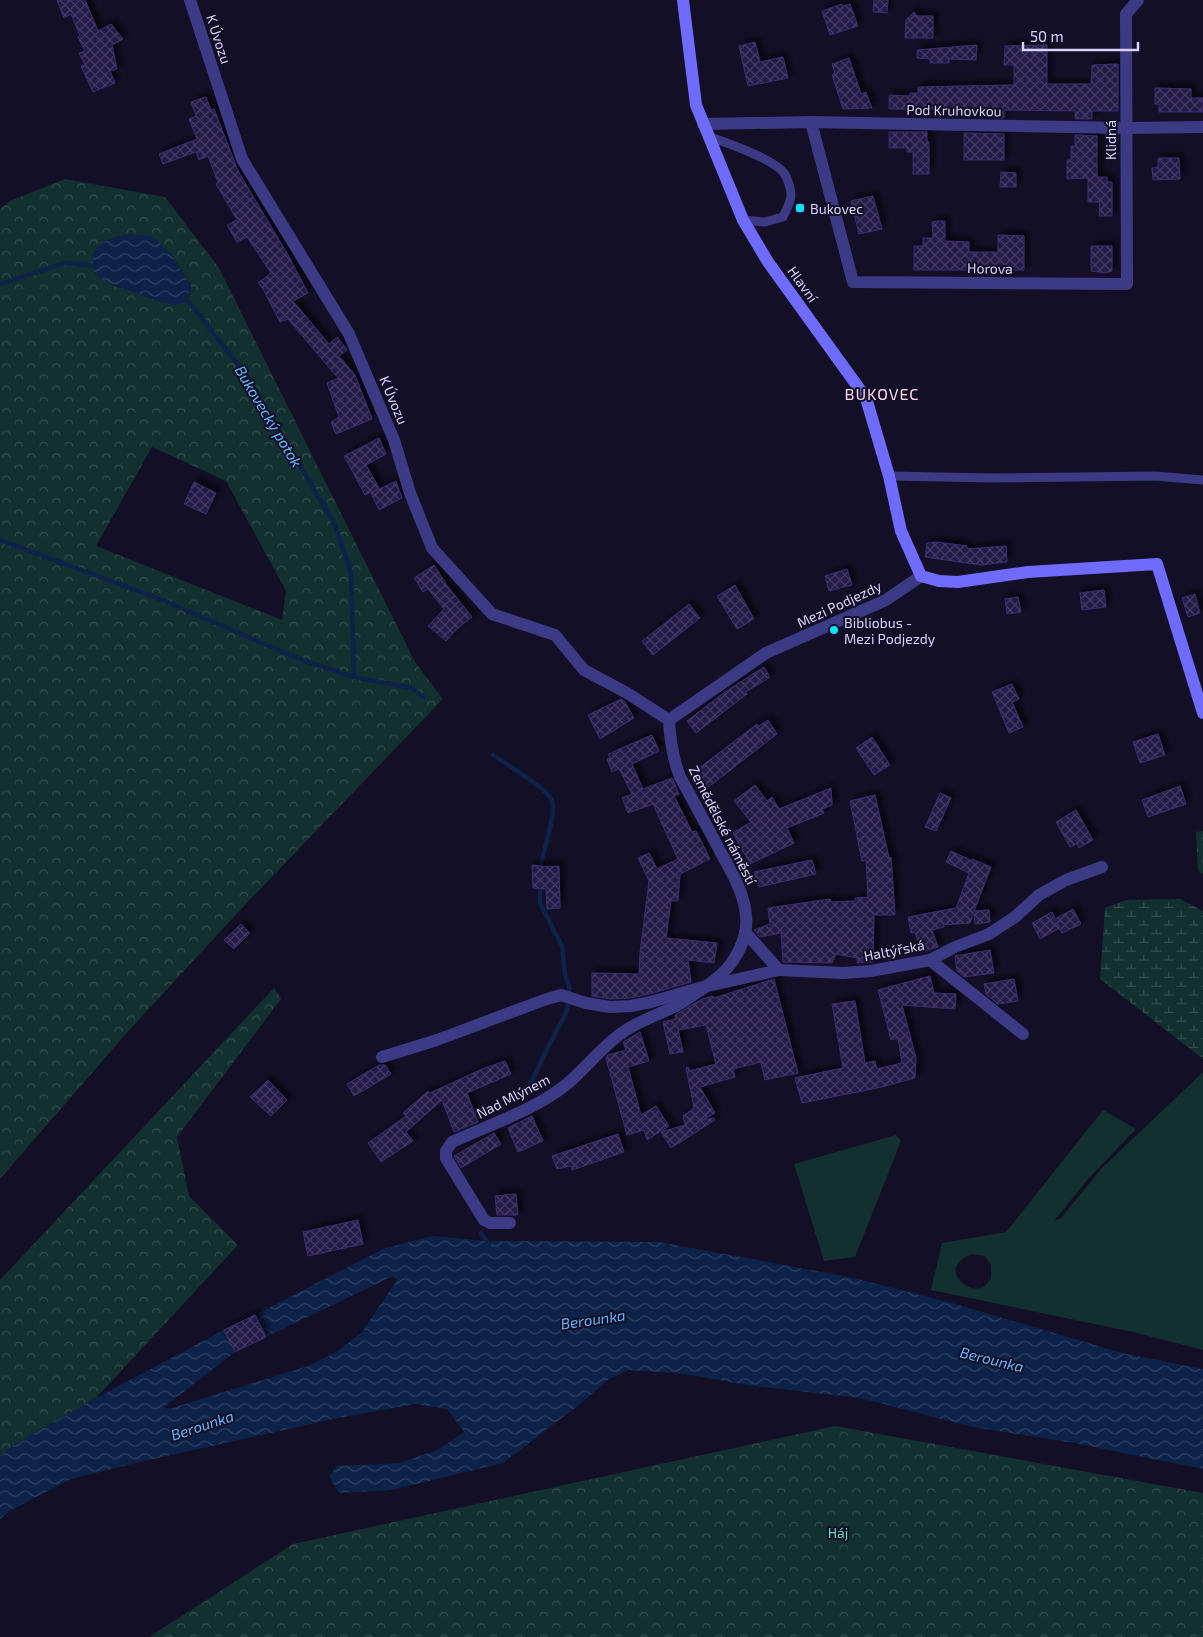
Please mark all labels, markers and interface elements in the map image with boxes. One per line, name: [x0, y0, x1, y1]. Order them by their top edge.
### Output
street label: K Úvozu: [203, 12, 235, 66]
scale bar: [1023, 20, 1138, 52]
text: 50 m: [1030, 27, 1064, 45]
street label: Pod Kruhovkou: [906, 101, 1002, 119]
street label: Klidná: [1102, 120, 1119, 160]
place label: Bukovec: [810, 200, 863, 217]
marker: Bukovec: [794, 202, 806, 214]
street label: Horova: [967, 259, 1013, 277]
street label: Hlavní: [784, 263, 822, 306]
water label: Bukovecký potok: [231, 362, 306, 471]
street label: K Úvozu: [376, 373, 412, 427]
district label: BUKOVEC: [845, 384, 919, 403]
street label: Mezi Podjezdy: [794, 577, 884, 631]
place label: Bibliobus - Mezi Podjezdy: [844, 614, 936, 647]
marker: Bibliobus - Mezi Podjezdy: [828, 624, 840, 636]
street label: Zemědělské náměstí: [686, 763, 761, 888]
street label: Haltýřská: [862, 936, 926, 964]
street label: Nad Mlýnem: [473, 1070, 553, 1122]
water label: Berounka: [559, 1306, 627, 1332]
water label: Berounka: [958, 1342, 1026, 1376]
water label: Berounka: [168, 1406, 236, 1444]
park label: Háj: [828, 1524, 848, 1541]

